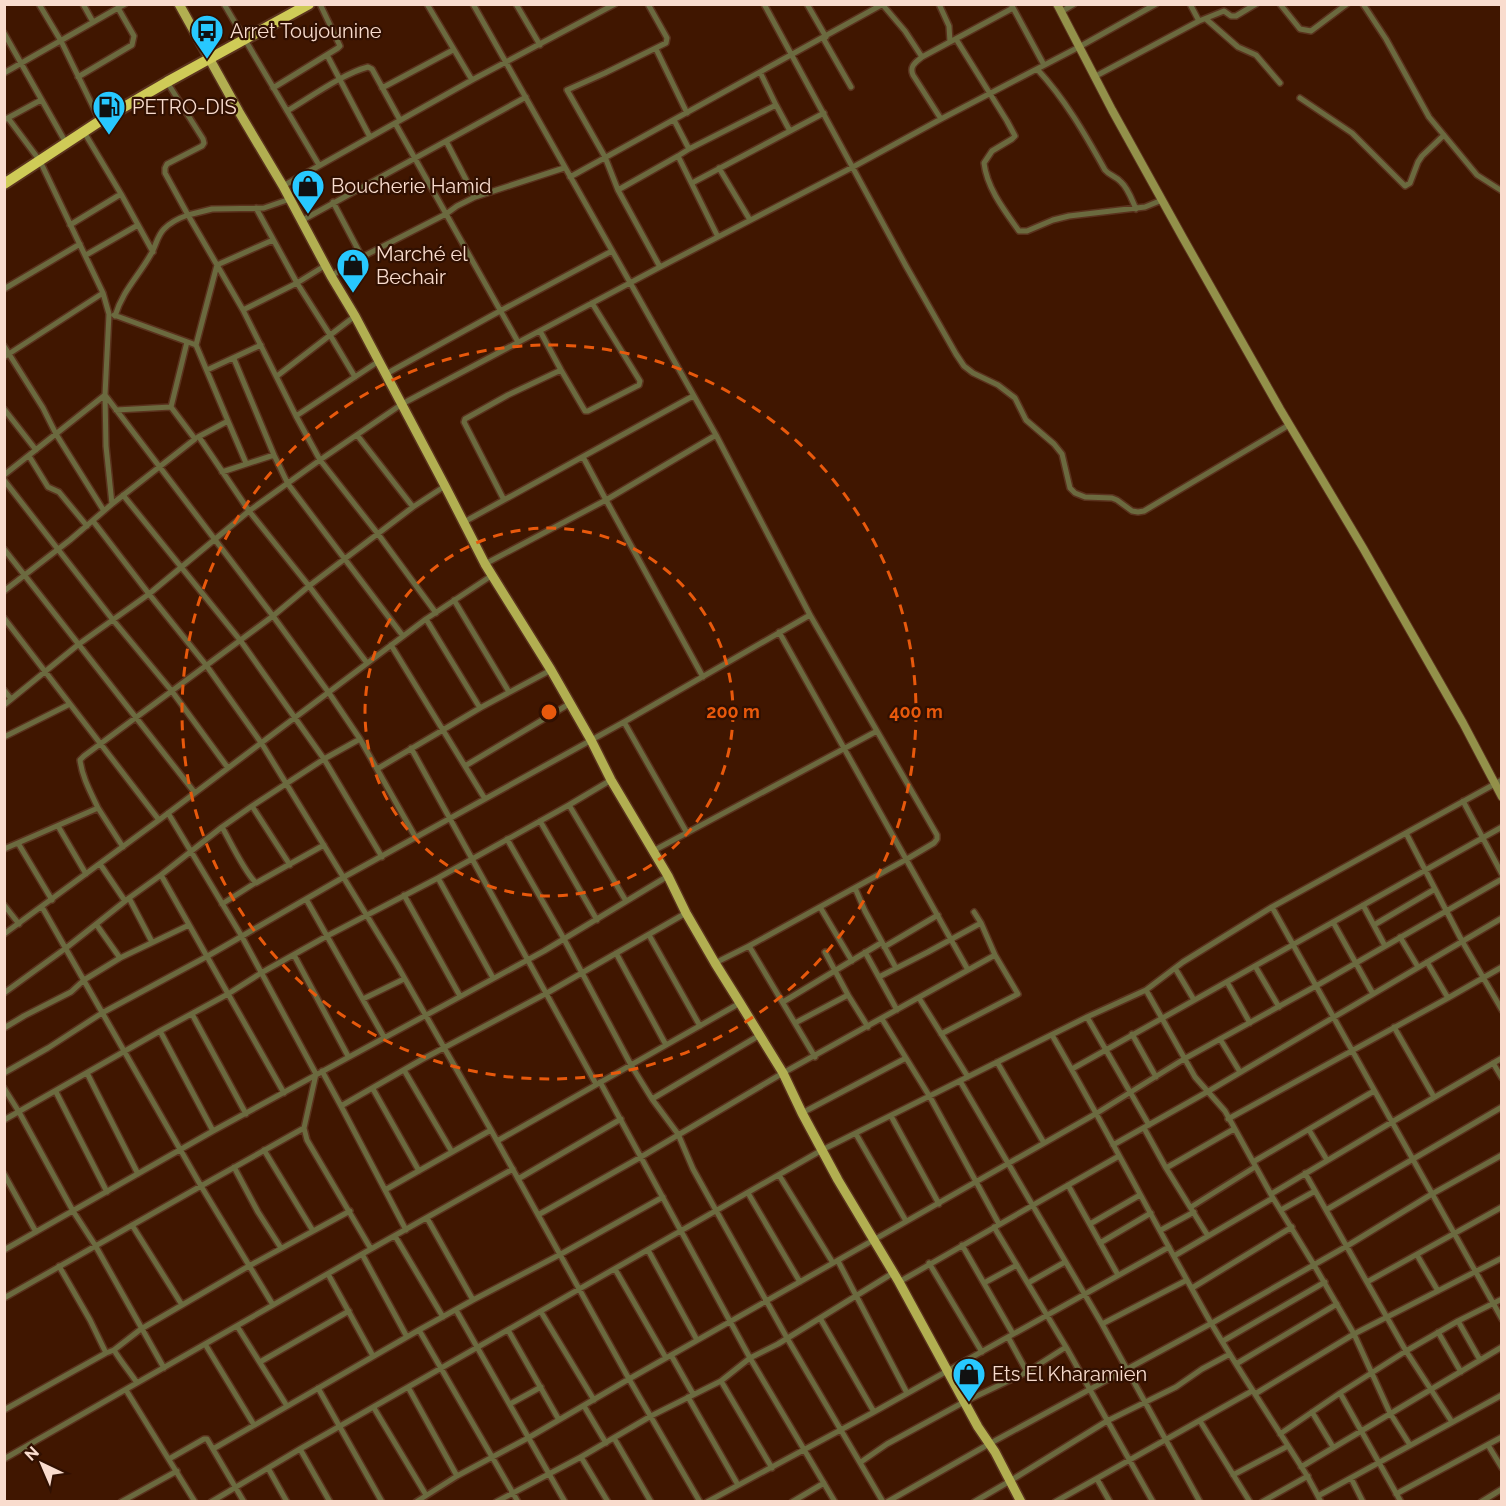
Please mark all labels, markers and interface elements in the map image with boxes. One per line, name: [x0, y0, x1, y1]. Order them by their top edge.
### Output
bus stop icon: Arret Toujounine: [189, 13, 225, 60]
place label: Arret Toujounine: [230, 19, 382, 43]
fuel station icon: PETRO-DIS: [91, 89, 127, 136]
place label: PETRO-DIS: [132, 95, 237, 119]
shop icon: Boucherie Hamid: [290, 168, 326, 215]
place label: Boucherie Hamid: [331, 174, 491, 198]
place label: Marché el Bechair: [376, 242, 468, 289]
shop icon: Marché el Bechair: [335, 247, 371, 294]
text: 200 m: [706, 701, 760, 722]
text: 400 m: [889, 701, 943, 722]
centre of rings: [539, 702, 559, 722]
shop icon: Ets El Kharamien: [951, 1356, 987, 1403]
place label: Ets El Kharamien: [992, 1362, 1147, 1386]
north arrow: [12, 1434, 72, 1494]
text: N: [21, 1442, 43, 1465]

